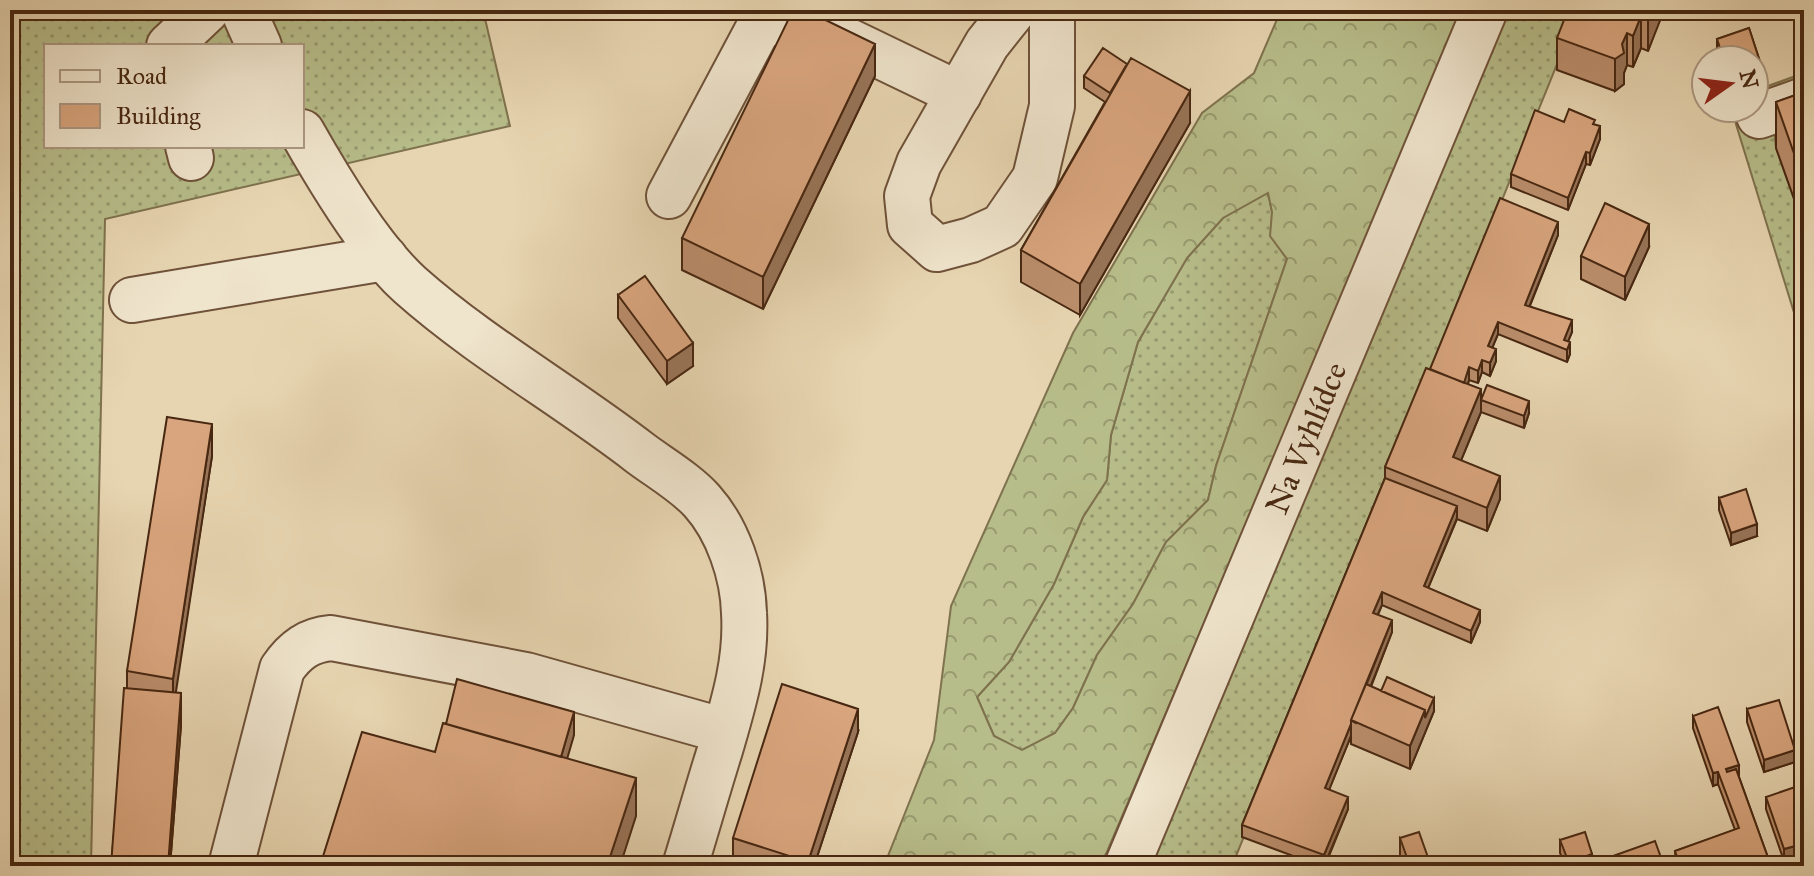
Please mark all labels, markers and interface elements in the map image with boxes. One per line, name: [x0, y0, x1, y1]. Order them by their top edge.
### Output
legend: [44, 44, 304, 148]
north arrow: [1690, 44, 1770, 124]
text: Road: [116, 61, 167, 91]
text: N: [1734, 67, 1764, 92]
text: Building: [116, 101, 201, 131]
street label: Na Vyhlídce: [1257, 356, 1356, 520]

